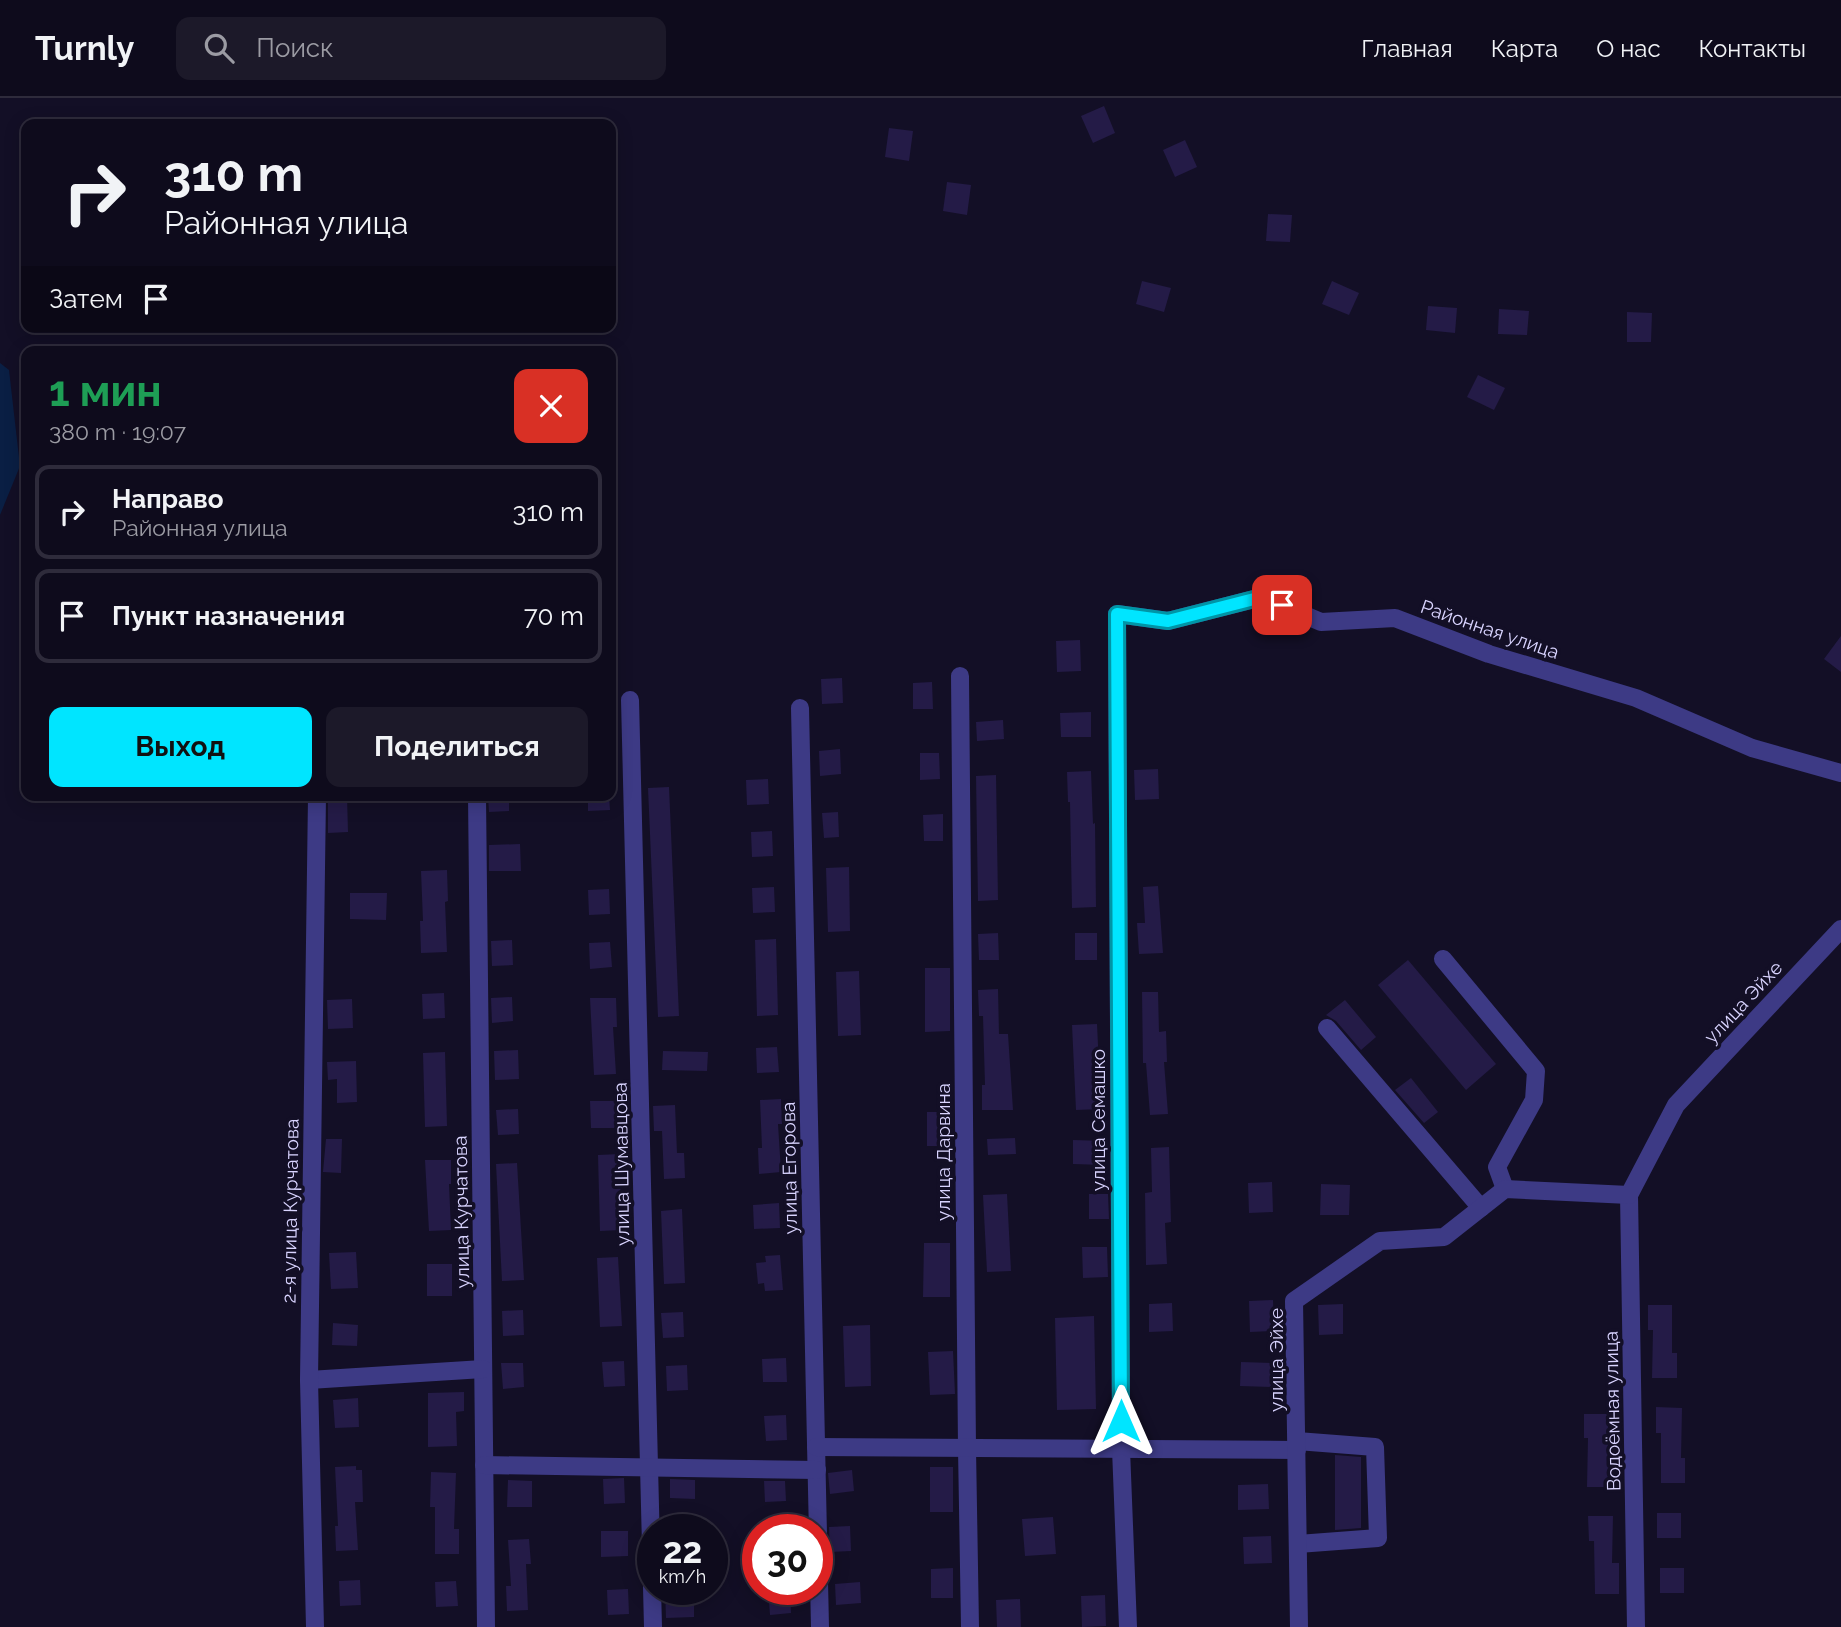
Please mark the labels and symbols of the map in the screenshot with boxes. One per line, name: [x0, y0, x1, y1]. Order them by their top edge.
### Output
pin: [1252, 575, 1312, 635]
street label: Районная улица: [1418, 595, 1562, 663]
street label: улица Эйхе: [1699, 956, 1787, 1048]
street label: улица Семашко: [1087, 1049, 1109, 1191]
street label: улица Шумавцова: [609, 1082, 633, 1246]
street label: улица Дарвина: [932, 1083, 954, 1221]
street label: улица Егорова: [777, 1102, 801, 1234]
street label: 2-я улица Курчатова: [277, 1118, 303, 1304]
street label: улица Курчатова: [449, 1135, 473, 1289]
street label: улица Эйхе: [1265, 1308, 1287, 1412]
street label: Водоёмная улица: [1600, 1331, 1624, 1491]
position arrow: [1084, 1384, 1158, 1458]
speed limit sign: 30: [742, 1514, 833, 1605]

